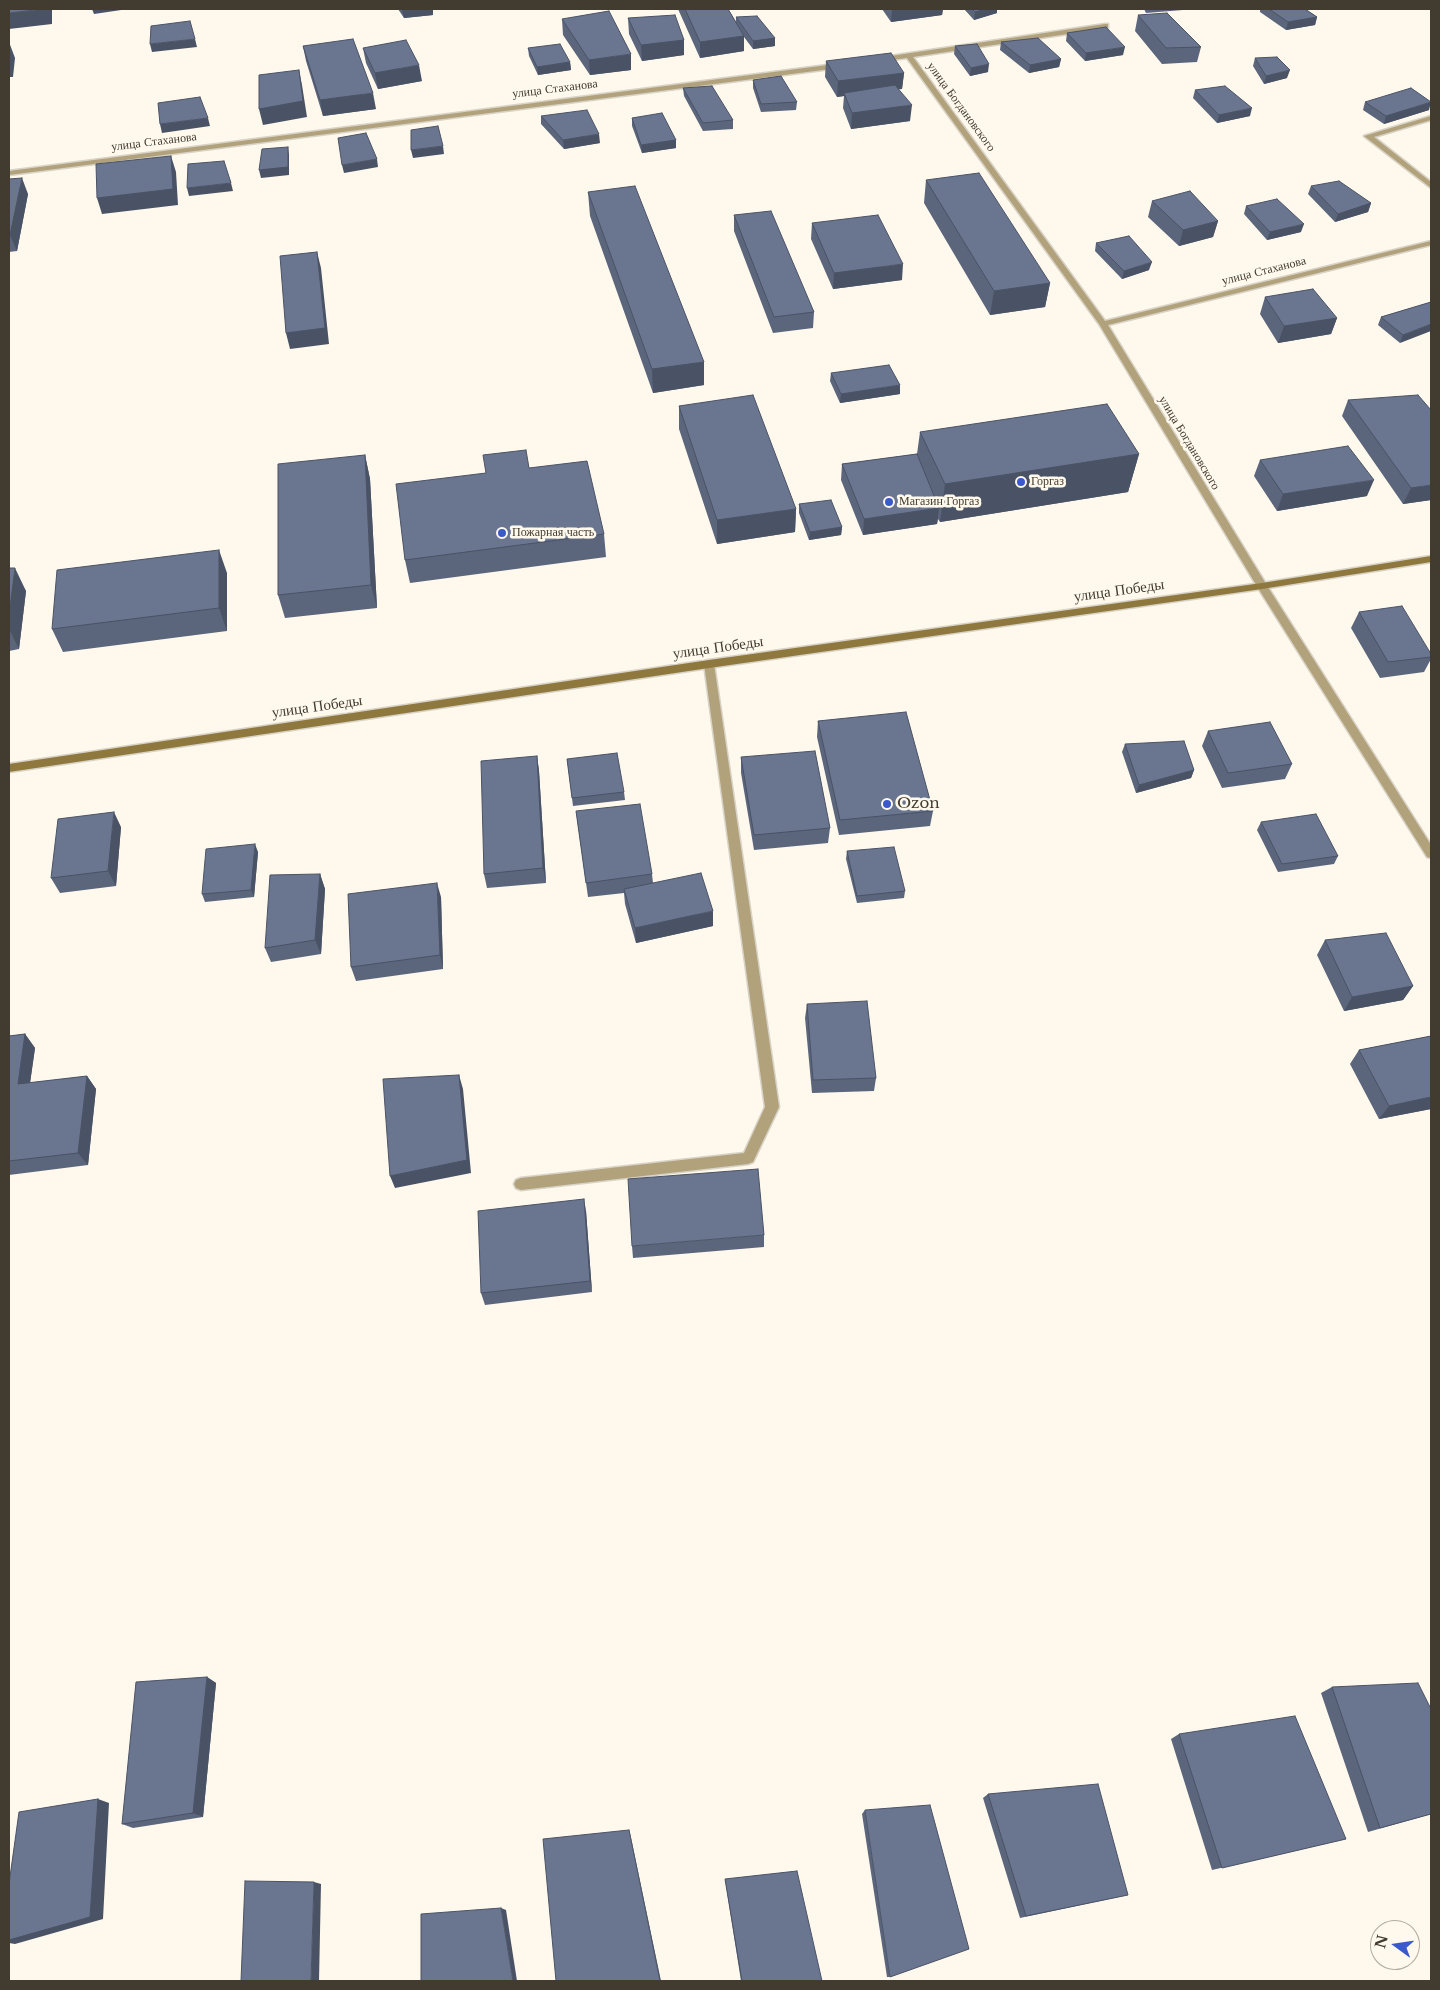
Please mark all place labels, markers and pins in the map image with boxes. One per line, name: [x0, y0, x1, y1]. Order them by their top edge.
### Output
place label: Горгаз: [1031, 475, 1064, 489]
marker: Горгаз: [1015, 476, 1027, 488]
place label: Магазин Горгаз: [899, 495, 979, 509]
marker: Магазин Горгаз: [883, 496, 895, 508]
place label: Пожарная часть: [512, 526, 594, 540]
marker: Пожарная часть: [496, 527, 508, 539]
place label: Ozon: [897, 795, 940, 813]
marker: Ozon: [881, 798, 893, 810]

